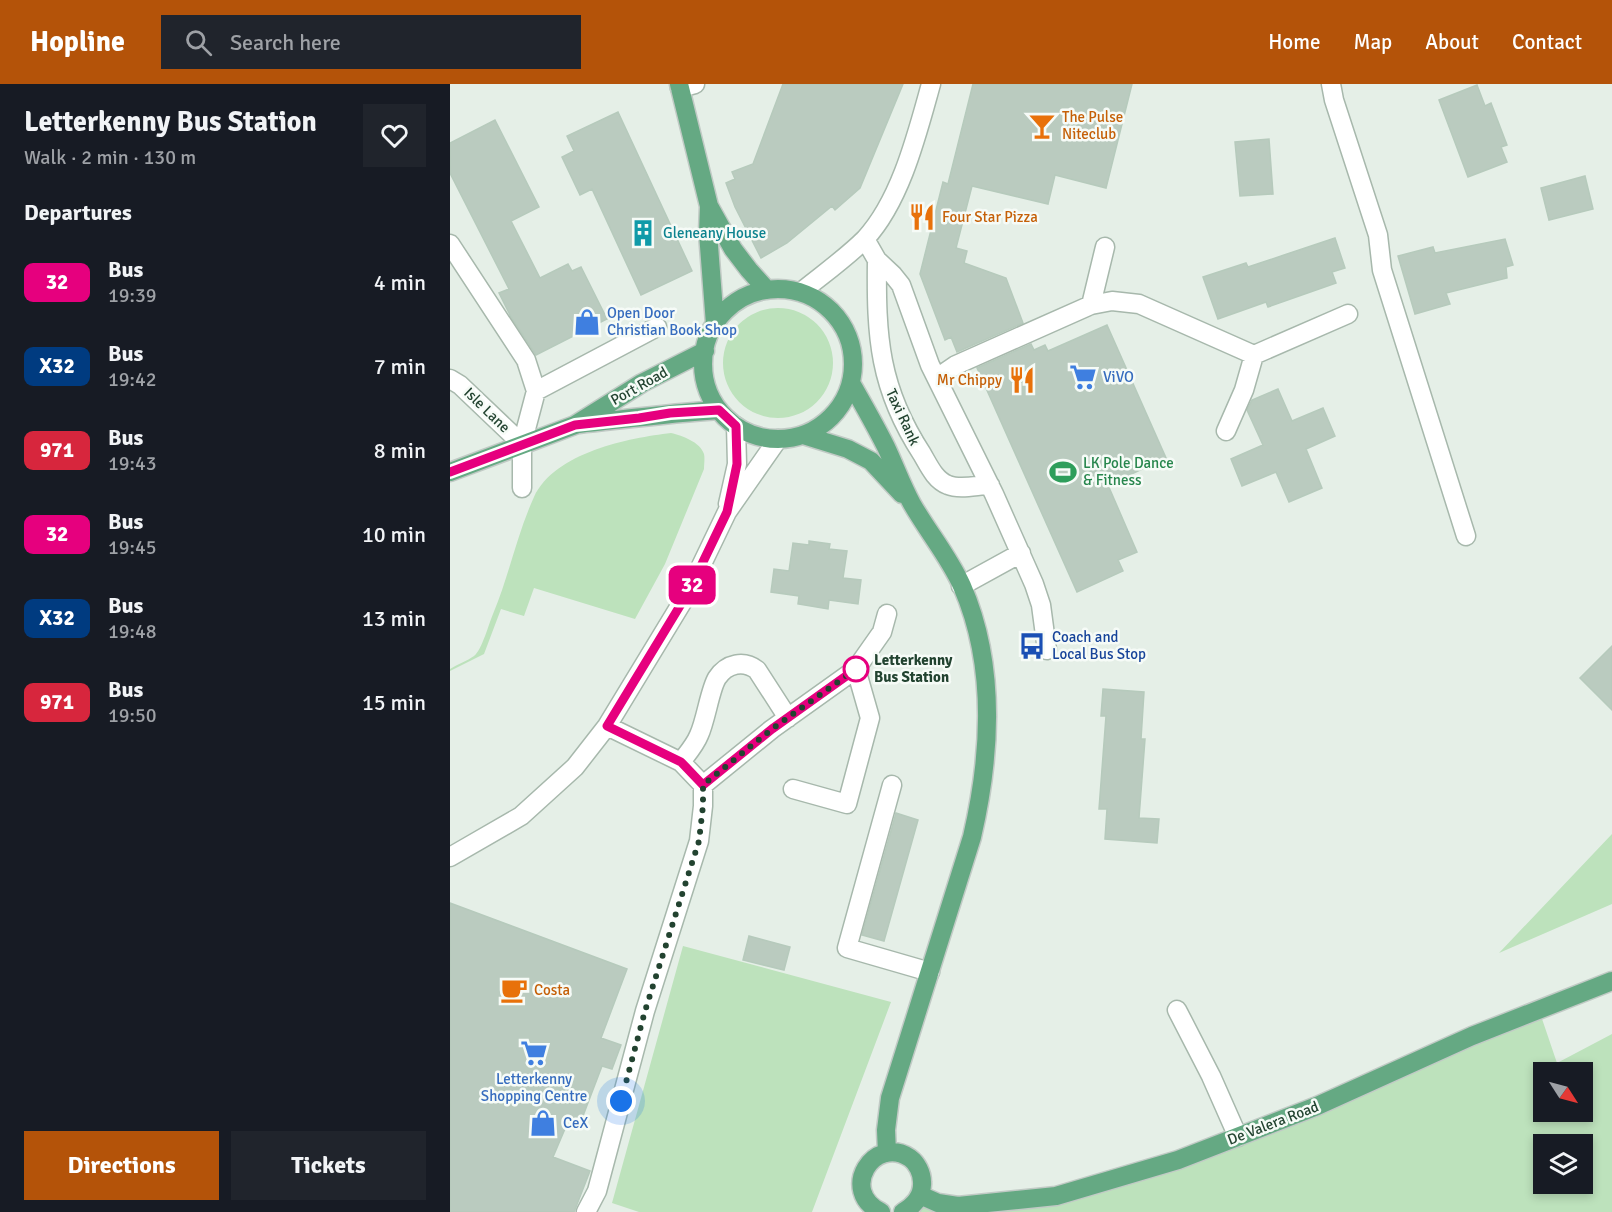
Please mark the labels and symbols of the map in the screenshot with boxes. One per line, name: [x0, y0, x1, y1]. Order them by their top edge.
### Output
place label: The Pulse Niteclub: [1062, 108, 1123, 143]
bar icon: The Pulse Niteclub: [1027, 111, 1057, 141]
restaurant icon: Four Star Pizza: [907, 202, 937, 232]
place label: Four Star Pizza: [942, 208, 1038, 226]
building icon: Gleneany House: [628, 218, 658, 248]
place label: Gleneany House: [663, 224, 766, 242]
place label: Open Door Christian Book Shop: [607, 304, 737, 339]
shop icon: Open Door Christian Book Shop: [572, 307, 602, 337]
supermarket icon: ViVO: [1068, 362, 1098, 392]
street label: Port Road: [607, 363, 671, 409]
restaurant icon: Mr Chippy: [1007, 365, 1037, 395]
place label: ViVO: [1103, 368, 1134, 386]
place label: Mr Chippy: [937, 371, 1002, 389]
street label: Isle Lane: [460, 384, 514, 436]
street label: Taxi Rank: [882, 386, 924, 449]
place label: LK Pole Dance & Fitness: [1083, 454, 1174, 489]
sports icon: LK Pole Dance & Fitness: [1048, 457, 1078, 487]
line badge: 32: [665, 566, 719, 604]
place label: Coach and Local Bus Stop: [1052, 628, 1146, 663]
bus stop icon: Coach and Local Bus Stop: [1017, 631, 1047, 661]
place label: Letterkenny Bus Station: [874, 651, 953, 686]
marker: Letterkenny Bus Station: [843, 656, 869, 682]
cafe icon: Costa: [499, 975, 529, 1005]
place label: Costa: [534, 981, 570, 999]
supermarket icon: Letterkenny Shopping Centre: [519, 1038, 549, 1068]
north arrow: [1533, 1062, 1593, 1122]
place label: Letterkenny Shopping Centre: [481, 1070, 587, 1105]
your location: [606, 1086, 636, 1116]
street label: De Valera Road: [1225, 1097, 1321, 1149]
shop icon: CeX: [528, 1108, 558, 1138]
place label: CeX: [563, 1114, 588, 1132]

